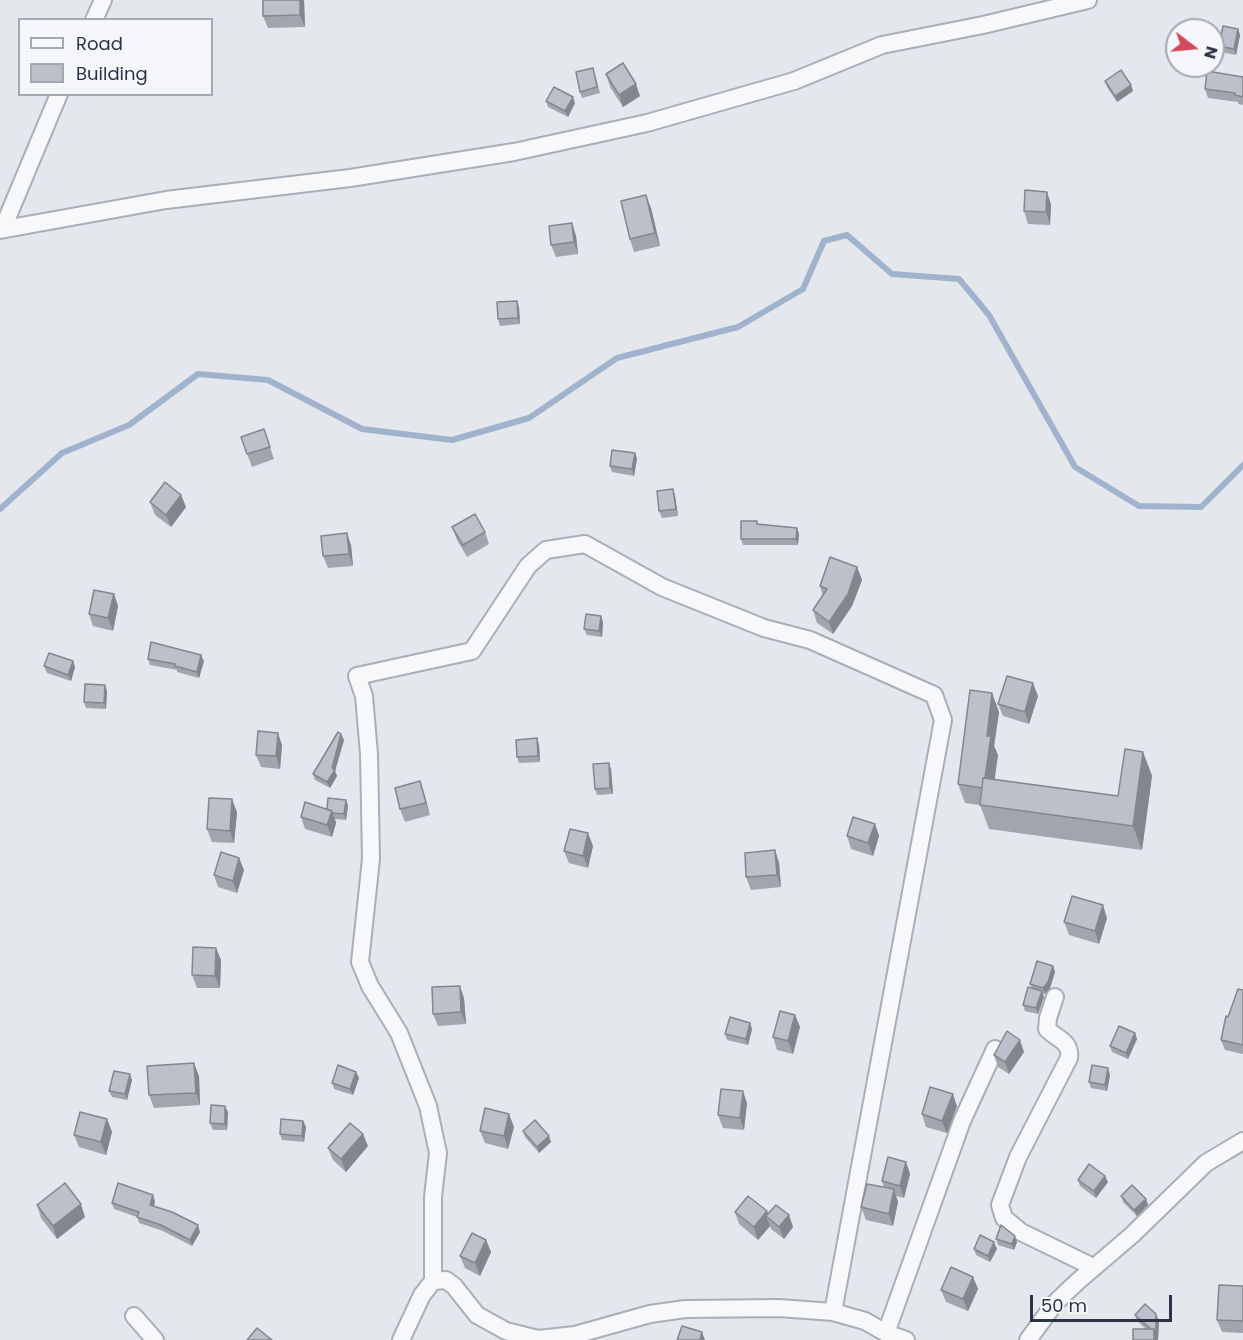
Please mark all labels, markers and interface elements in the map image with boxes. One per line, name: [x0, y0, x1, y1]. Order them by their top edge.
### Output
legend: [18, 18, 213, 96]
north arrow: [1165, 18, 1225, 78]
text: Road: [76, 31, 123, 56]
text: N: [1198, 44, 1224, 62]
text: Building: [76, 61, 148, 86]
scale bar: [1033, 1283, 1176, 1321]
text: 50 m: [1041, 1293, 1087, 1318]

